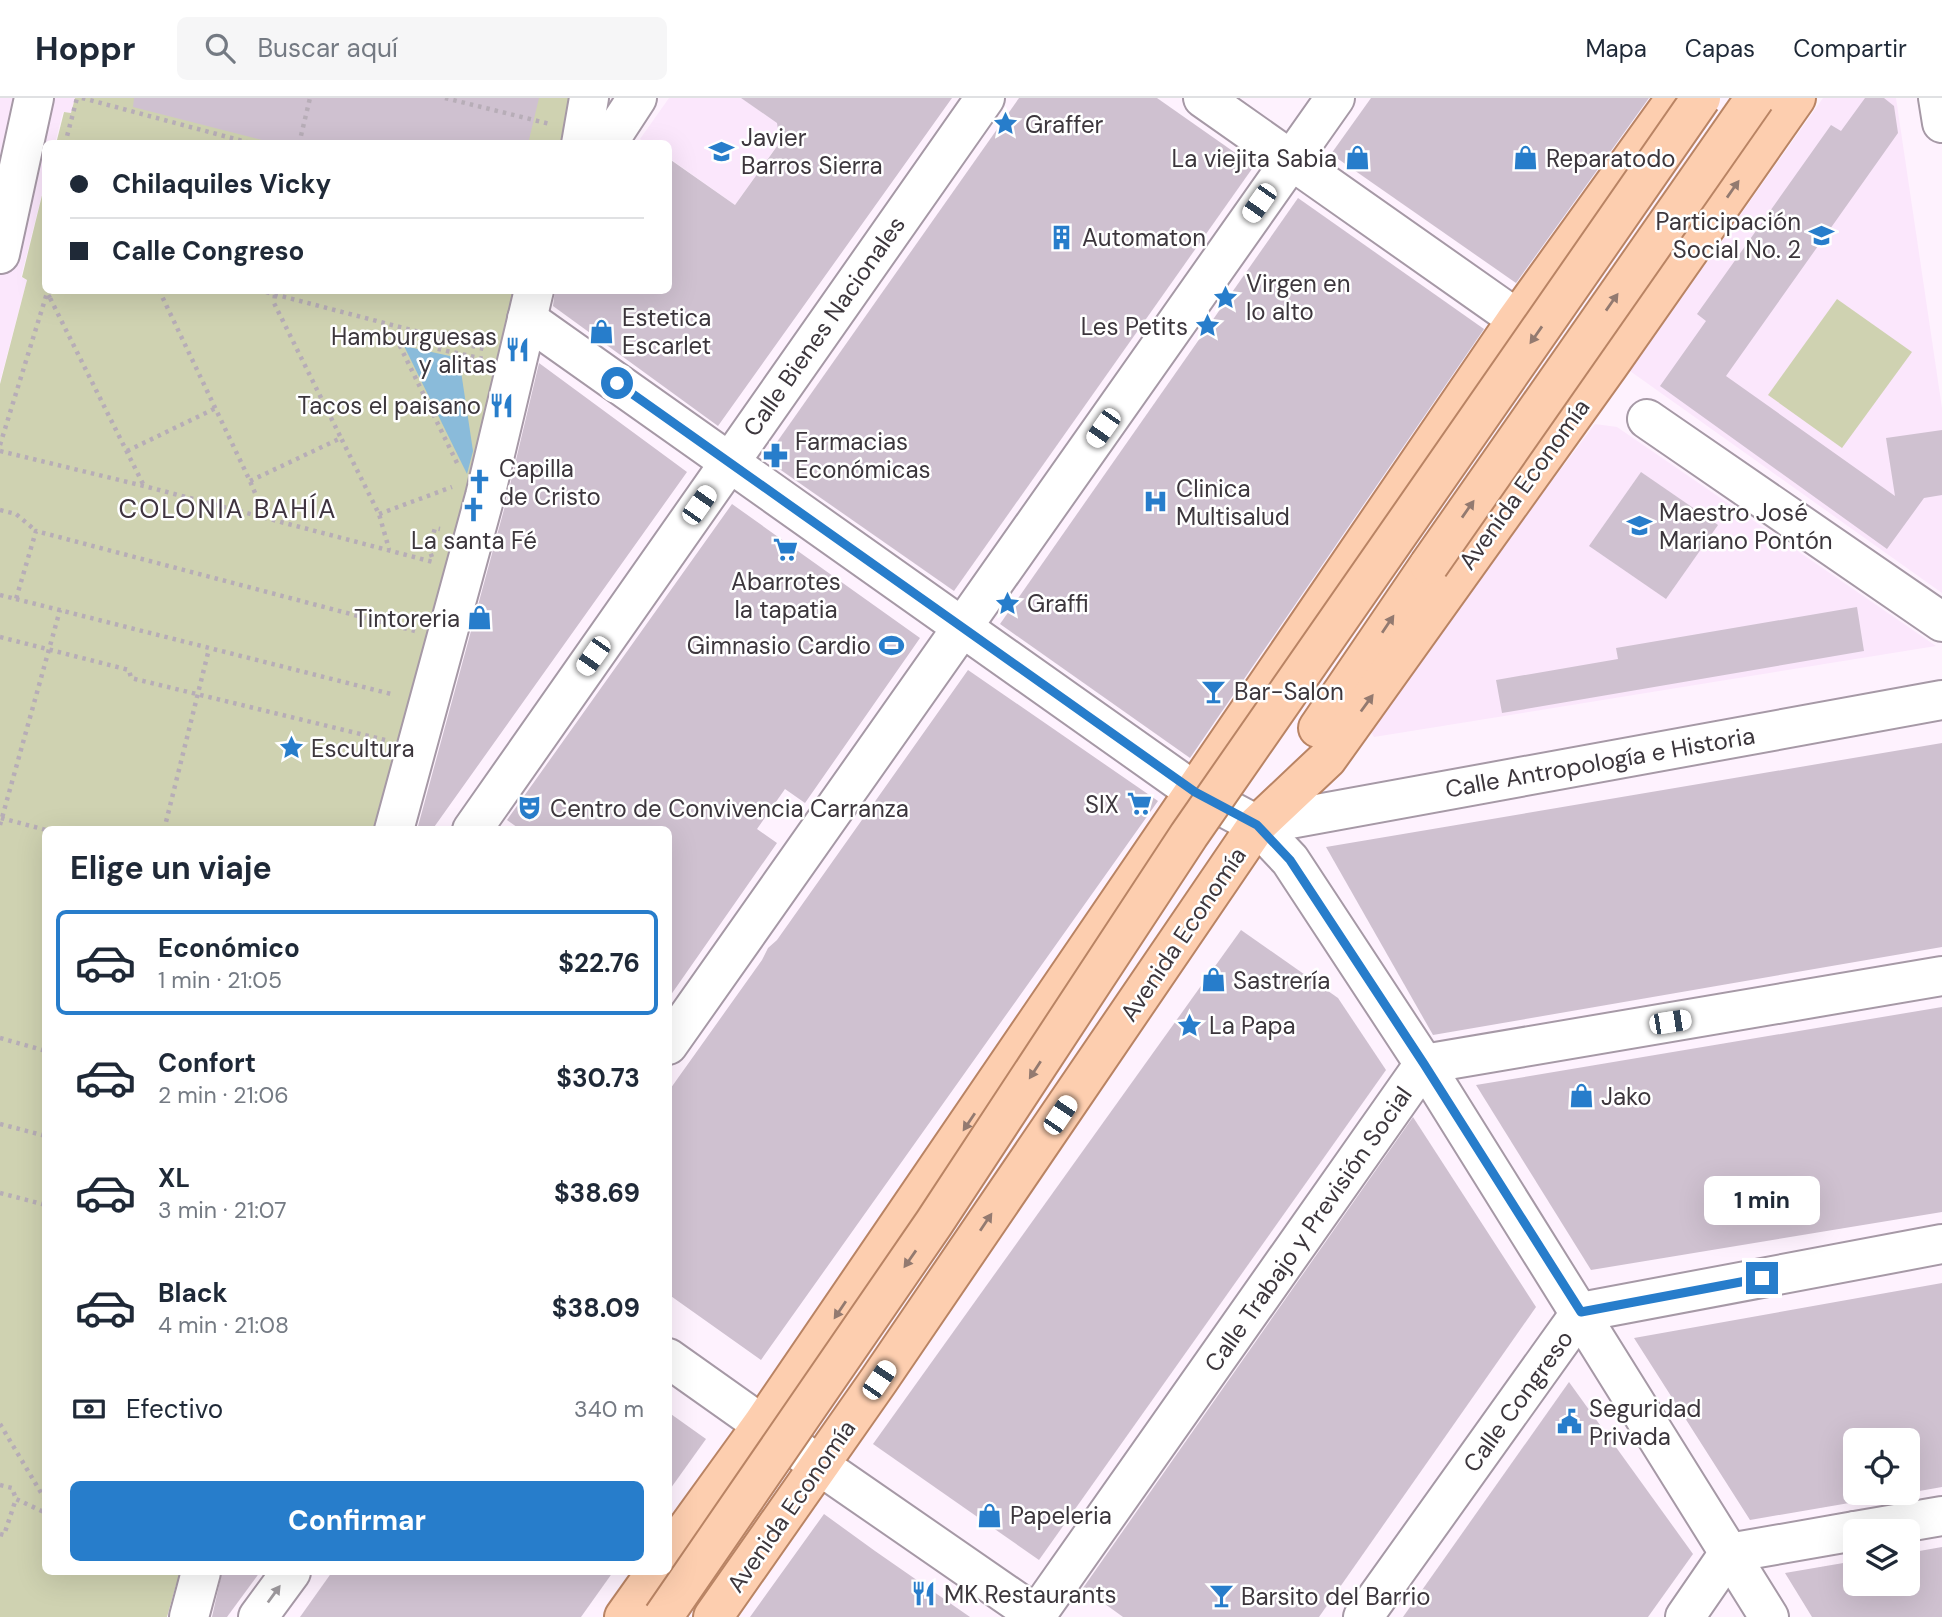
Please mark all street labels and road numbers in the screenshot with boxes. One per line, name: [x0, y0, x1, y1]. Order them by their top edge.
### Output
street label: Calle Bienes Nacionales: [736, 210, 912, 442]
street label: Avenida Economía: [1452, 392, 1596, 576]
street label: Calle Antropología e Historia: [1443, 719, 1757, 805]
street label: Avenida Economía: [1113, 841, 1253, 1027]
street label: Calle Trabajo y Previsión Social: [1197, 1080, 1419, 1378]
street label: Calle Congreso: [1456, 1324, 1580, 1478]
street label: Avenida Economía: [720, 1414, 862, 1598]

